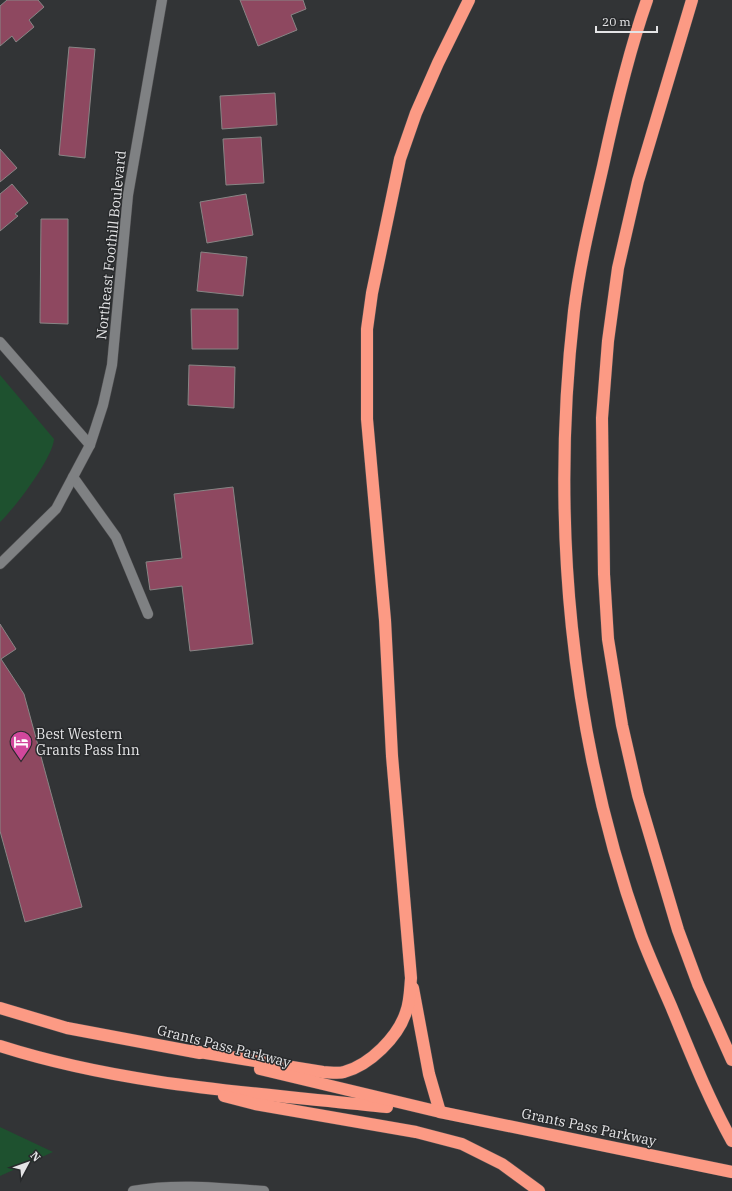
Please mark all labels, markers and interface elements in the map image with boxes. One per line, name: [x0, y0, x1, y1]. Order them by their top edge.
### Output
scale bar: [596, 8, 657, 34]
text: 20 m: [602, 14, 631, 29]
street label: Northeast Foothill Boulevard: [92, 149, 130, 340]
place label: Best Western Grants Pass Inn: [36, 725, 140, 759]
hotel icon: Best Western Grants Pass Inn: [8, 729, 34, 762]
street label: Grants Pass Parkway: [155, 1021, 293, 1071]
street label: Grants Pass Parkway: [520, 1104, 658, 1150]
north arrow: [8, 1143, 48, 1183]
text: N: [27, 1149, 44, 1165]

